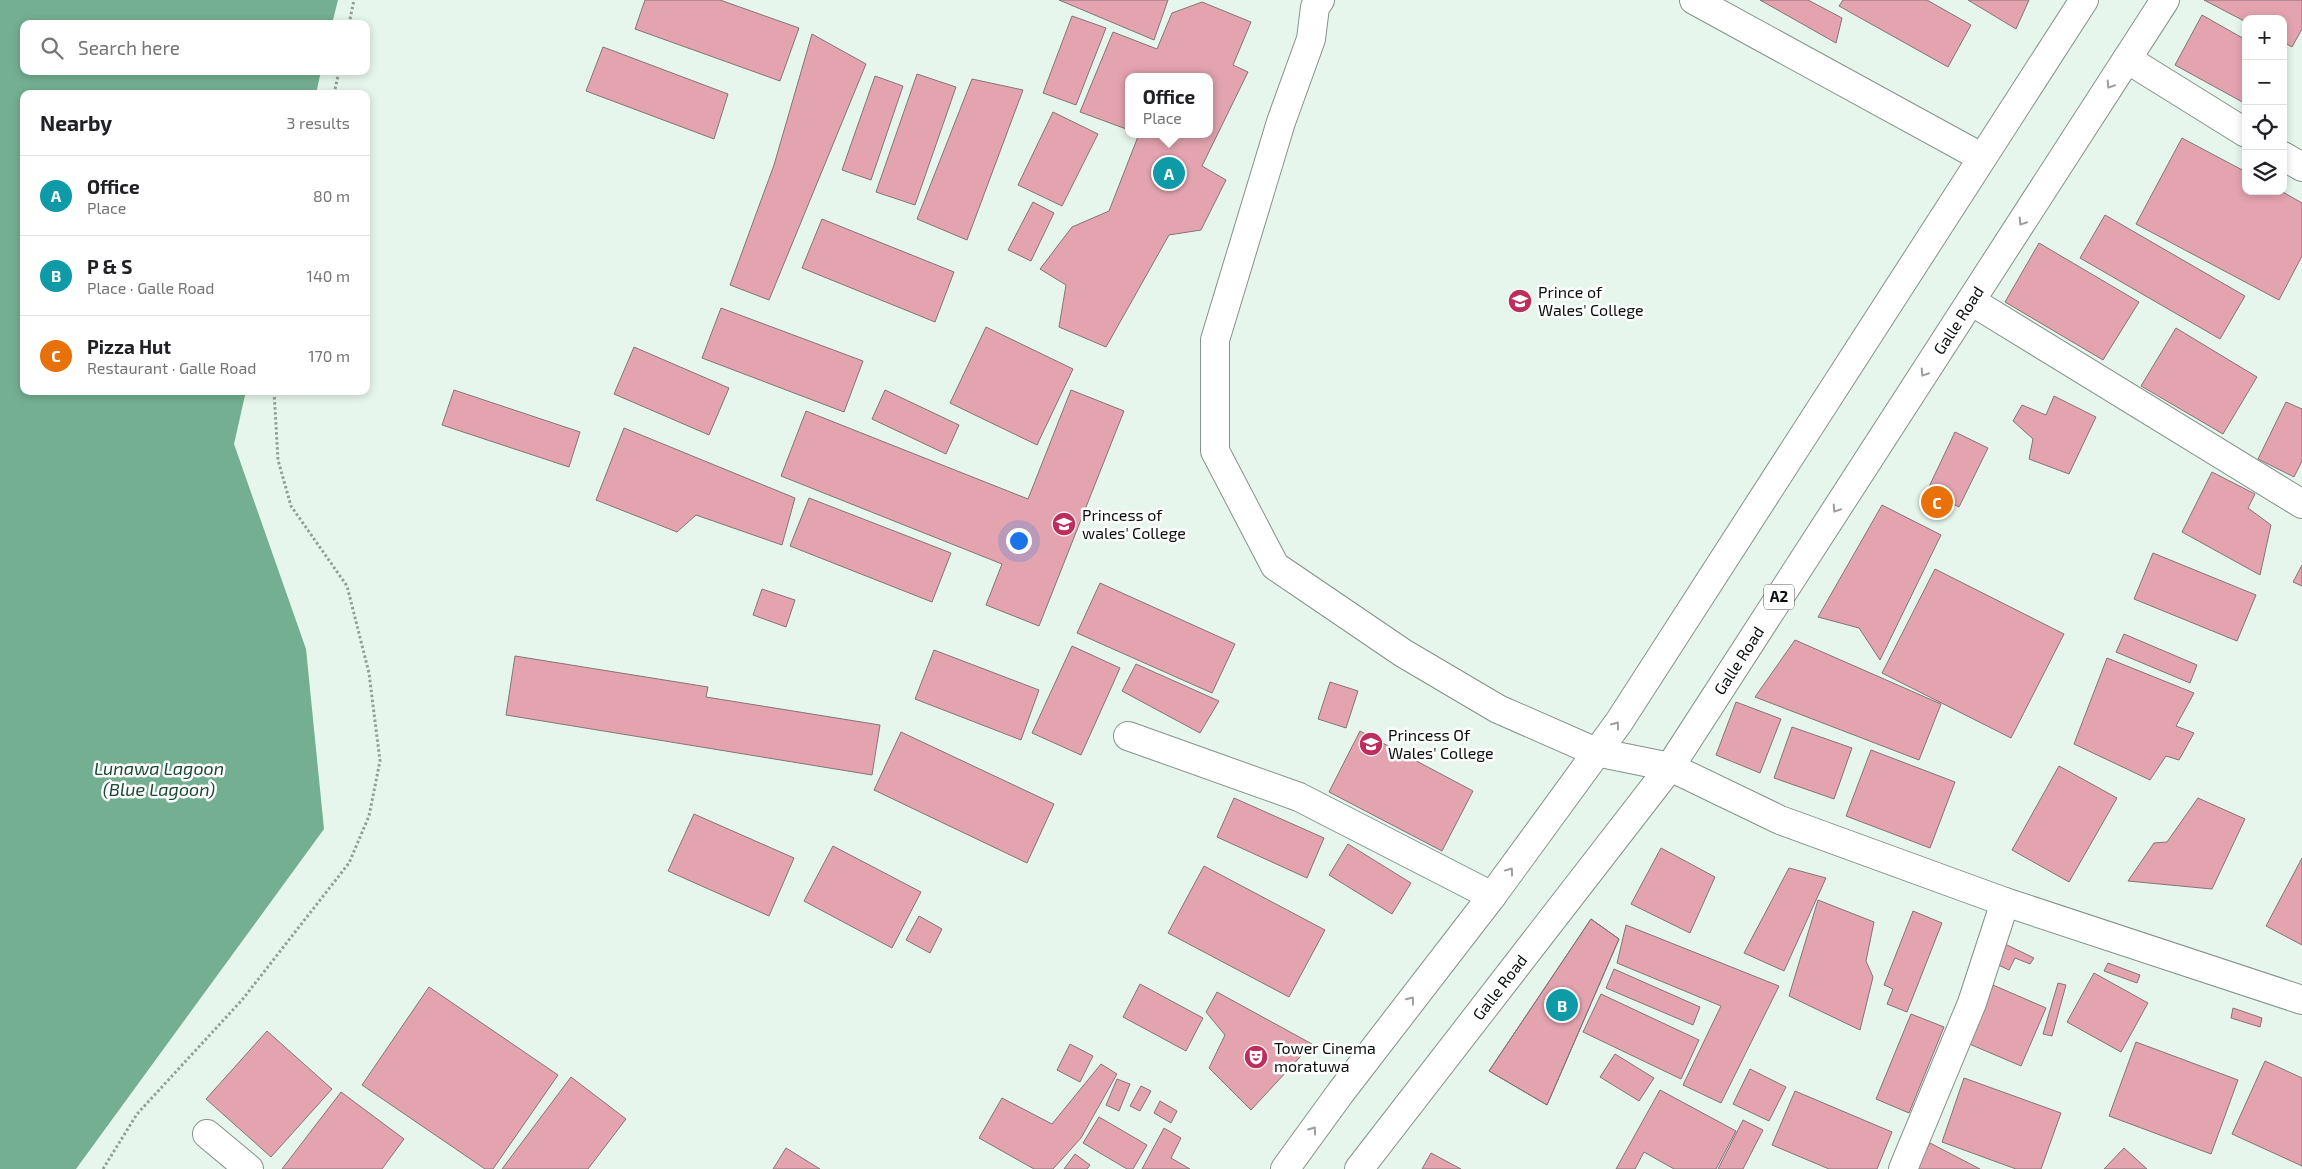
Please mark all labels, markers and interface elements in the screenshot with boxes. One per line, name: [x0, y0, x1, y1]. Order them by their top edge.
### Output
map controls: [2242, 15, 2287, 195]
button: +: [2242, 15, 2287, 60]
search box: [20, 20, 370, 75]
icon: search: [38, 34, 66, 62]
text: Search here: [78, 36, 180, 59]
button: −: [2242, 60, 2287, 105]
popup: [1125, 73, 1213, 138]
one-way arrow: [2107, 80, 2117, 89]
text: Office: [1143, 85, 1195, 108]
button: locate: [2242, 105, 2287, 150]
text: Place: [1143, 108, 1182, 127]
text: Nearby: [40, 110, 112, 135]
text: 3 results: [287, 113, 350, 132]
button: layers: [2242, 150, 2287, 195]
pin: A: [1153, 154, 1185, 192]
text: Office: [87, 175, 140, 198]
text: A: [51, 186, 61, 205]
text: 80 m: [313, 186, 350, 205]
text: Place: [87, 198, 126, 217]
one-way arrow: [2019, 216, 2028, 225]
text: P & S: [87, 255, 132, 278]
text: B: [51, 266, 61, 285]
text: 140 m: [307, 266, 350, 285]
text: Place · Galle Road: [87, 278, 215, 297]
place label: Prince of Wales' College: [1538, 282, 1644, 319]
street label: Galle Road: [1929, 282, 1987, 358]
school or university icon: Prince of Wales' College: [1507, 288, 1533, 314]
text: Pizza Hut: [87, 335, 171, 358]
text: C: [51, 346, 61, 365]
text: 170 m: [308, 346, 350, 365]
text: Restaurant · Galle Road: [87, 358, 256, 377]
one-way arrow: [1921, 367, 1931, 376]
pin: C: [1921, 483, 1953, 521]
one-way arrow: [1833, 504, 1842, 513]
place label: Princess of wales' College: [1082, 505, 1186, 542]
school or university icon: Princess of wales' College: [1051, 511, 1077, 537]
your location: [1006, 528, 1032, 554]
road number: A2: [1764, 584, 1794, 610]
street label: Galle Road: [1709, 623, 1767, 698]
one-way arrow: [1610, 721, 1619, 731]
place label: Princess Of Wales' College: [1388, 725, 1494, 762]
school or university icon: Princess Of Wales' College: [1358, 731, 1384, 757]
water label: Lunawa Lagoon (Blue Lagoon): [94, 757, 224, 800]
one-way arrow: [1504, 867, 1513, 877]
street label: Galle Road: [1468, 950, 1531, 1023]
pin: B: [1546, 986, 1578, 1024]
one-way arrow: [1406, 997, 1414, 1006]
place label: Tower Cinema moratuwa: [1274, 1038, 1376, 1075]
theatre icon: Tower Cinema moratuwa: [1243, 1044, 1269, 1070]
one-way arrow: [1307, 1126, 1316, 1135]

